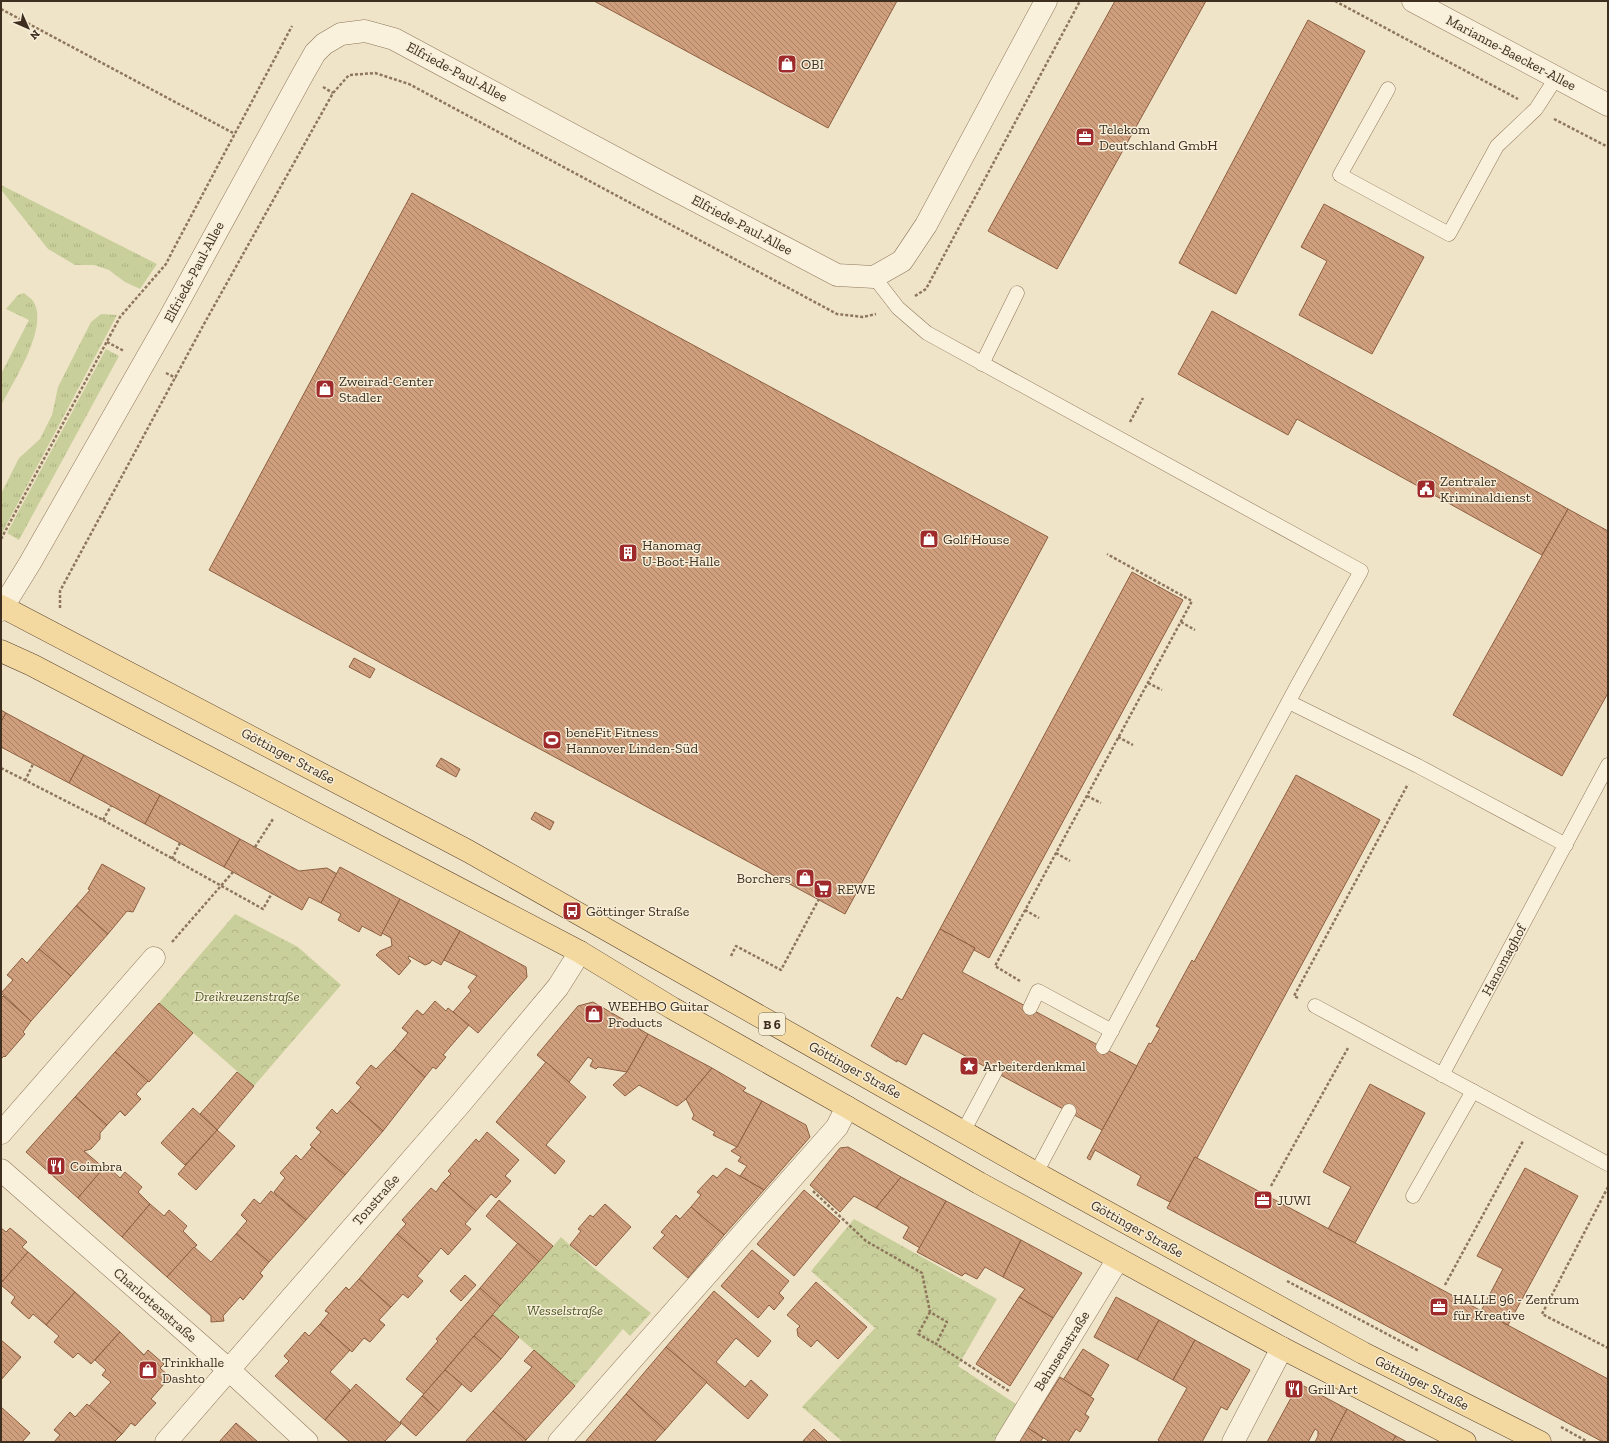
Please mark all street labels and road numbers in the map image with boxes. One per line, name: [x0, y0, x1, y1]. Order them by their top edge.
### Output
street label: Marianne-Baecker-Allee: [1443, 12, 1579, 95]
street label: Elfriede-Paul-Allee: [404, 38, 511, 106]
street label: Elfriede-Paul-Allee: [689, 191, 796, 259]
street label: Elfriede-Paul-Allee: [160, 218, 228, 325]
street label: Göttinger Straße: [238, 724, 338, 788]
street label: Hanomaghof: [1478, 920, 1531, 999]
road number: B 6: [759, 1013, 785, 1035]
street label: Göttinger Straße: [806, 1038, 905, 1103]
street label: Tonstraße: [349, 1170, 403, 1229]
street label: Göttinger Straße: [1088, 1197, 1187, 1262]
street label: Charlottenstraße: [110, 1264, 201, 1346]
street label: Behnsenstraße: [1031, 1307, 1094, 1394]
street label: Göttinger Straße: [1372, 1352, 1472, 1414]

